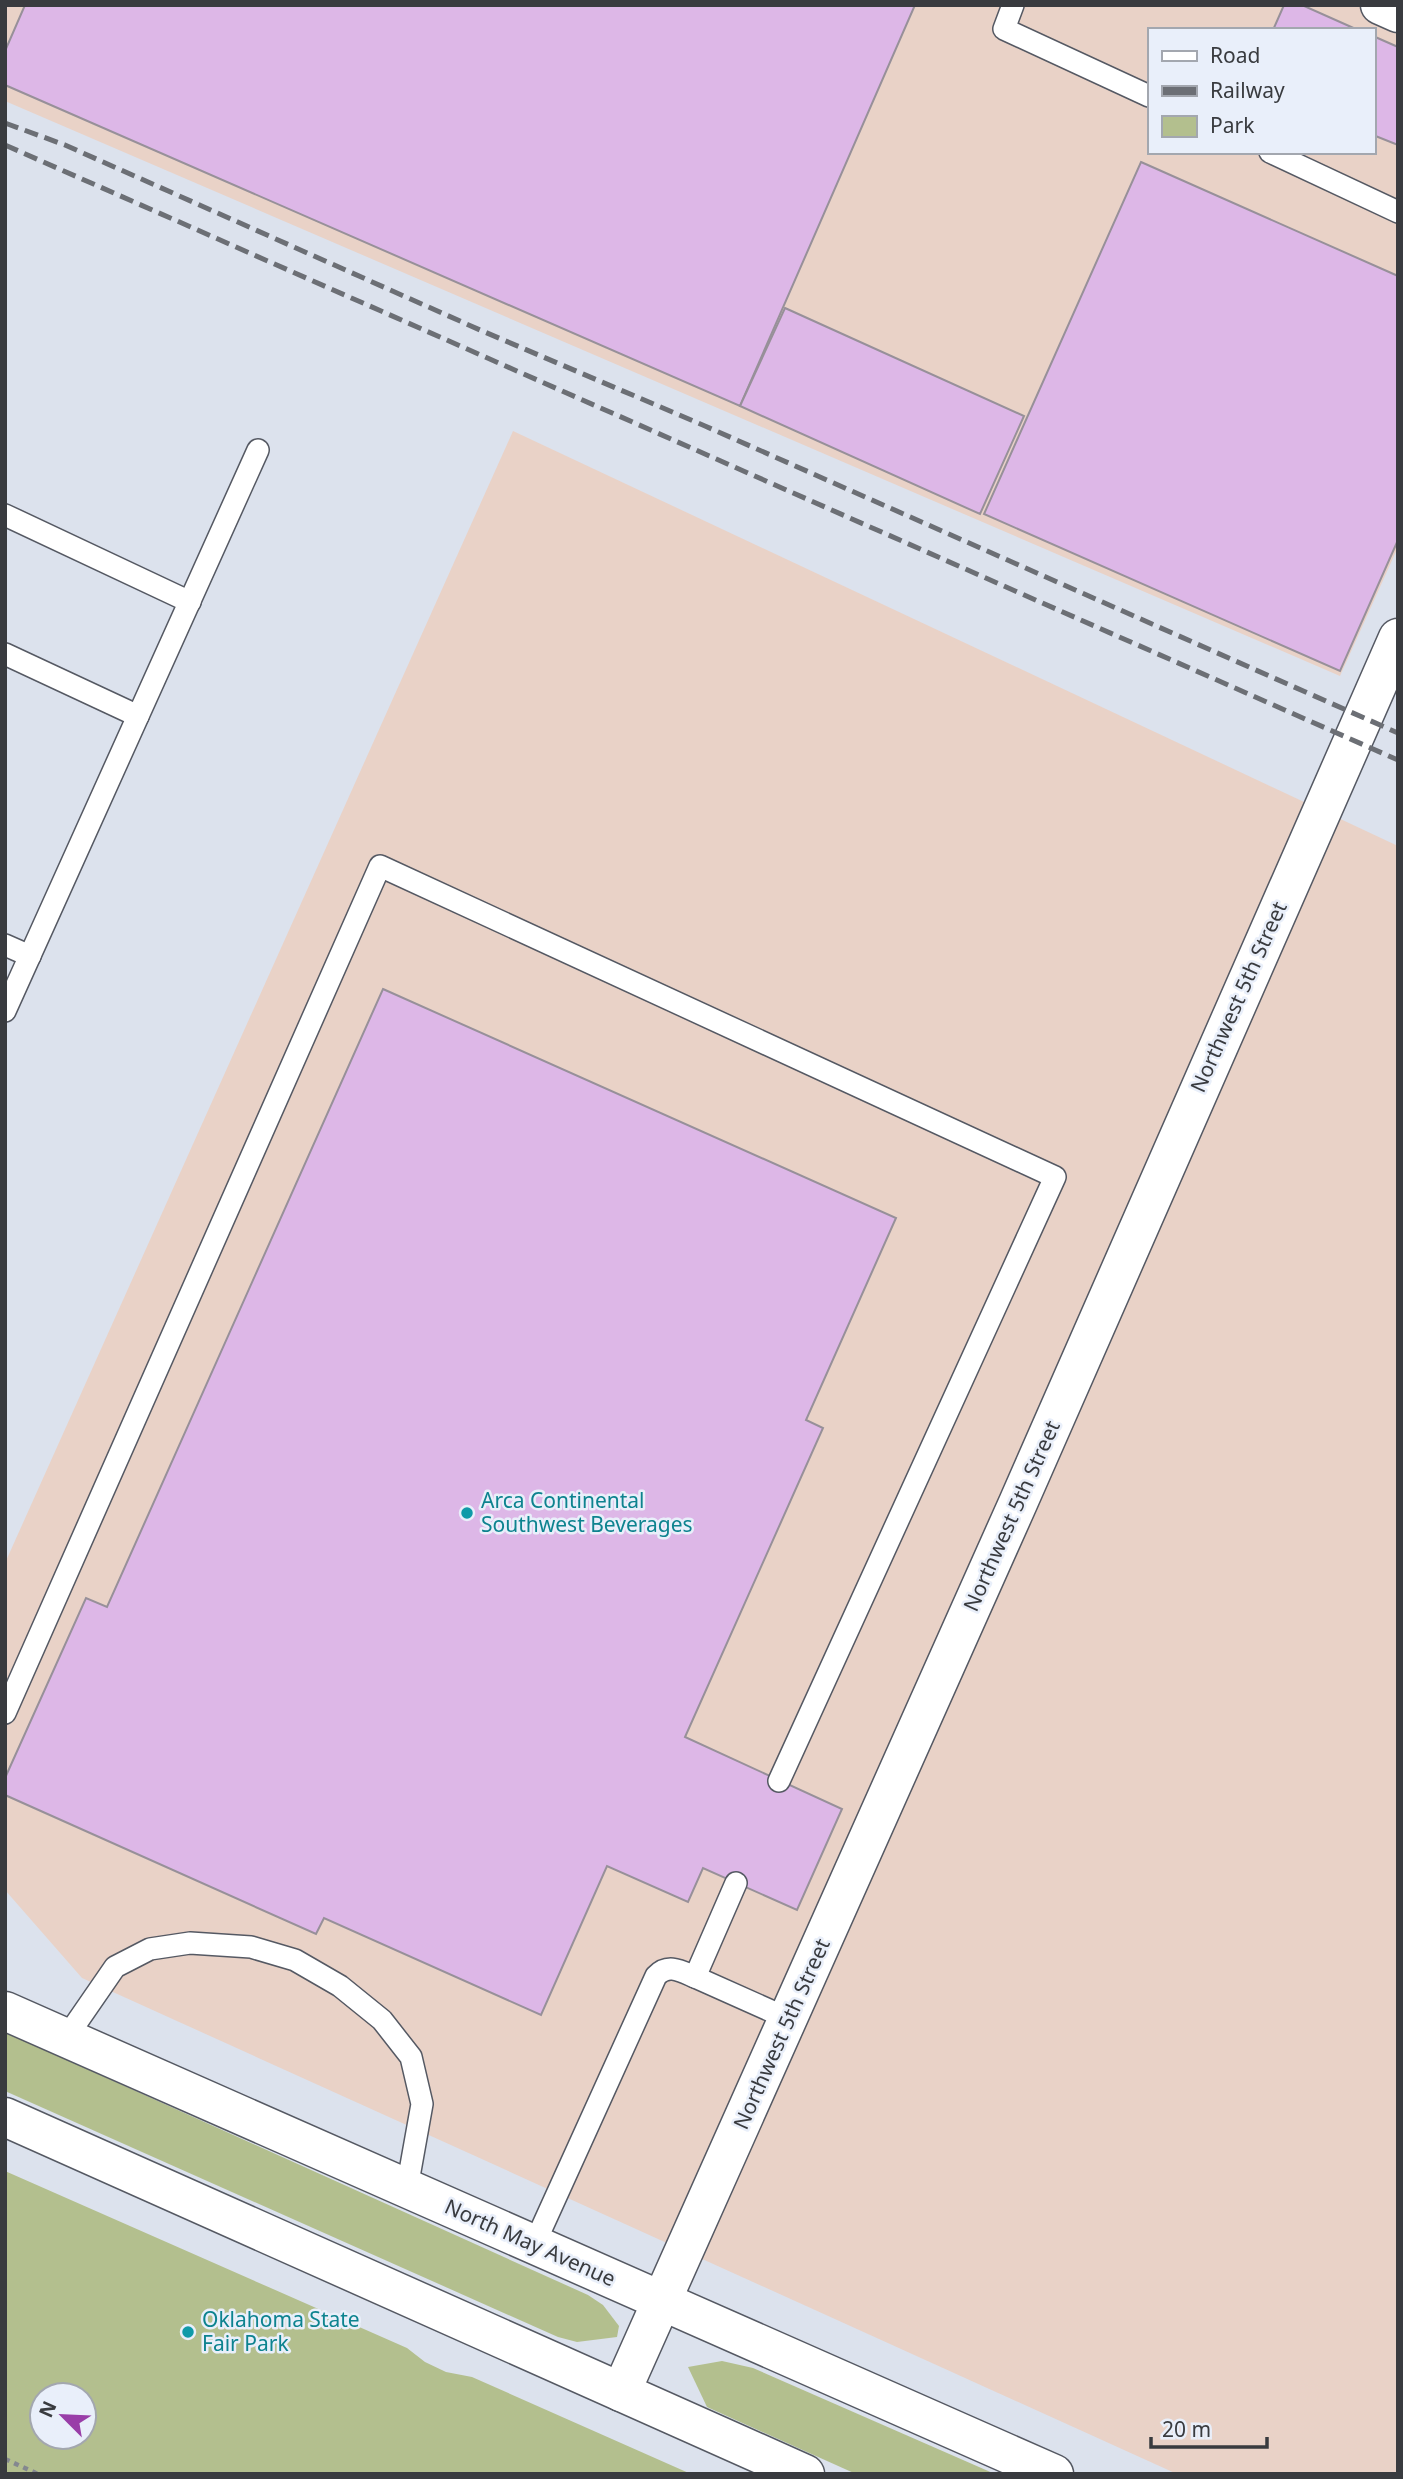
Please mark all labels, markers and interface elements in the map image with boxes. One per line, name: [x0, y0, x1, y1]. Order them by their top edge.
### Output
legend: [1148, 28, 1375, 154]
text: Road: [1210, 41, 1260, 69]
text: Railway: [1210, 76, 1285, 104]
text: Park: [1210, 111, 1255, 139]
street label: Northwest 5th Street: [1183, 896, 1293, 1096]
street label: Northwest 5th Street: [956, 1415, 1066, 1615]
place label: Arca Continental Southwest Beverages: [481, 1486, 693, 1538]
marker: Arca Continental Southwest Beverages: [459, 1505, 475, 1521]
street label: Northwest 5th Street: [726, 1933, 836, 2133]
street label: North May Avenue: [441, 2192, 620, 2292]
place label: Oklahoma State Fair Park: [202, 2305, 360, 2357]
marker: Oklahoma State Fair Park: [180, 2324, 196, 2340]
north arrow: [28, 2381, 98, 2451]
text: N: [32, 2397, 62, 2421]
scale bar: [1151, 2406, 1266, 2450]
text: 20 m: [1162, 2415, 1211, 2443]

